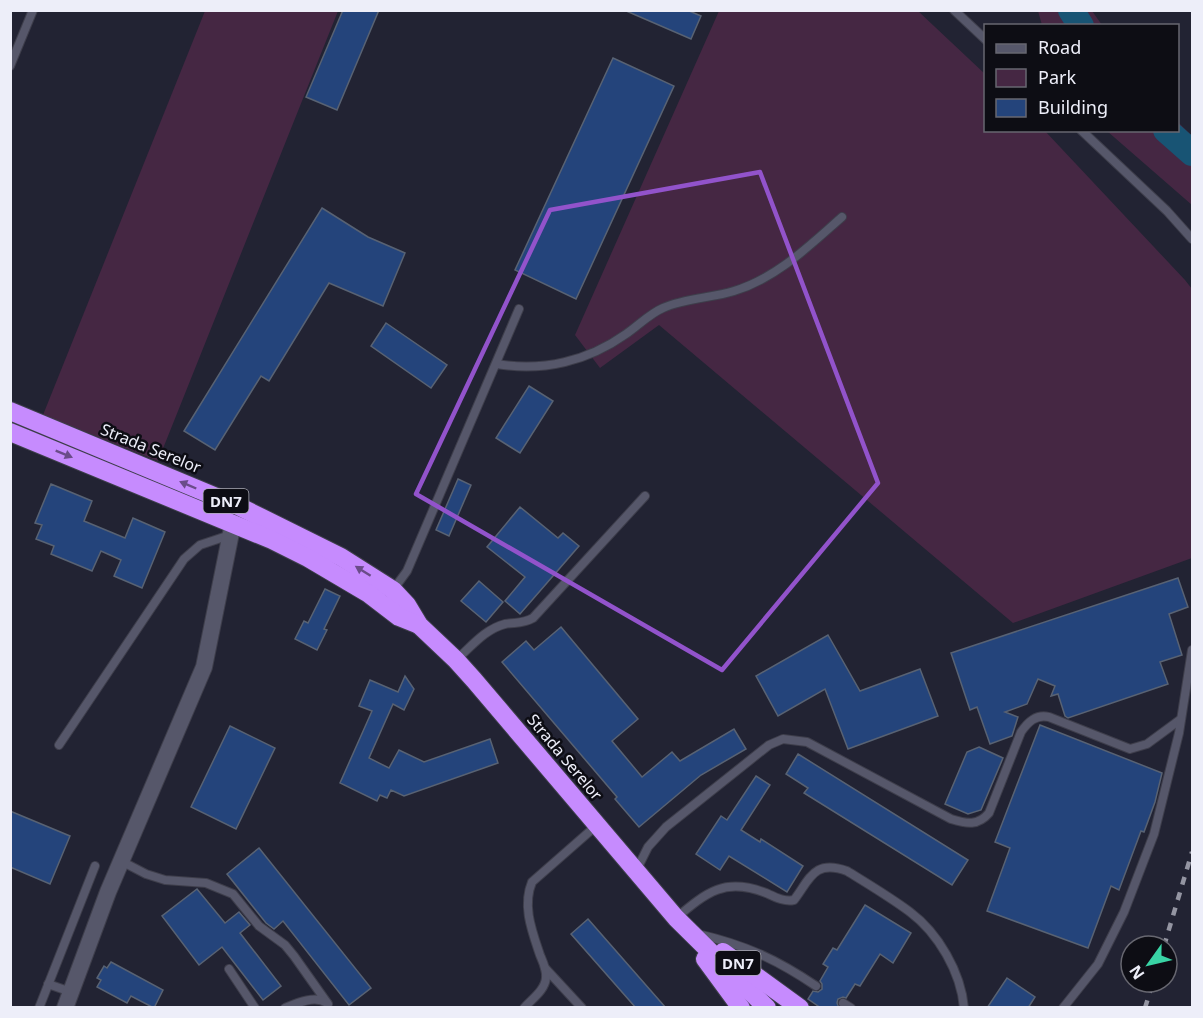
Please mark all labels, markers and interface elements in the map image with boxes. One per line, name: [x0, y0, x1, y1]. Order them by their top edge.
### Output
legend: [984, 24, 1179, 132]
text: Road: [1038, 35, 1081, 59]
text: Park: [1038, 65, 1076, 89]
text: Building: [1038, 95, 1108, 119]
street label: Strada Serelor: [98, 418, 205, 478]
one-way arrow: [56, 450, 74, 460]
one-way arrow: [179, 480, 197, 490]
road number: DN7: [204, 489, 248, 513]
one-way arrow: [355, 565, 372, 576]
street label: Strada Serelor: [522, 709, 608, 805]
north arrow: [1119, 934, 1179, 994]
road number: DN7: [716, 951, 760, 975]
text: N: [1124, 961, 1149, 984]

